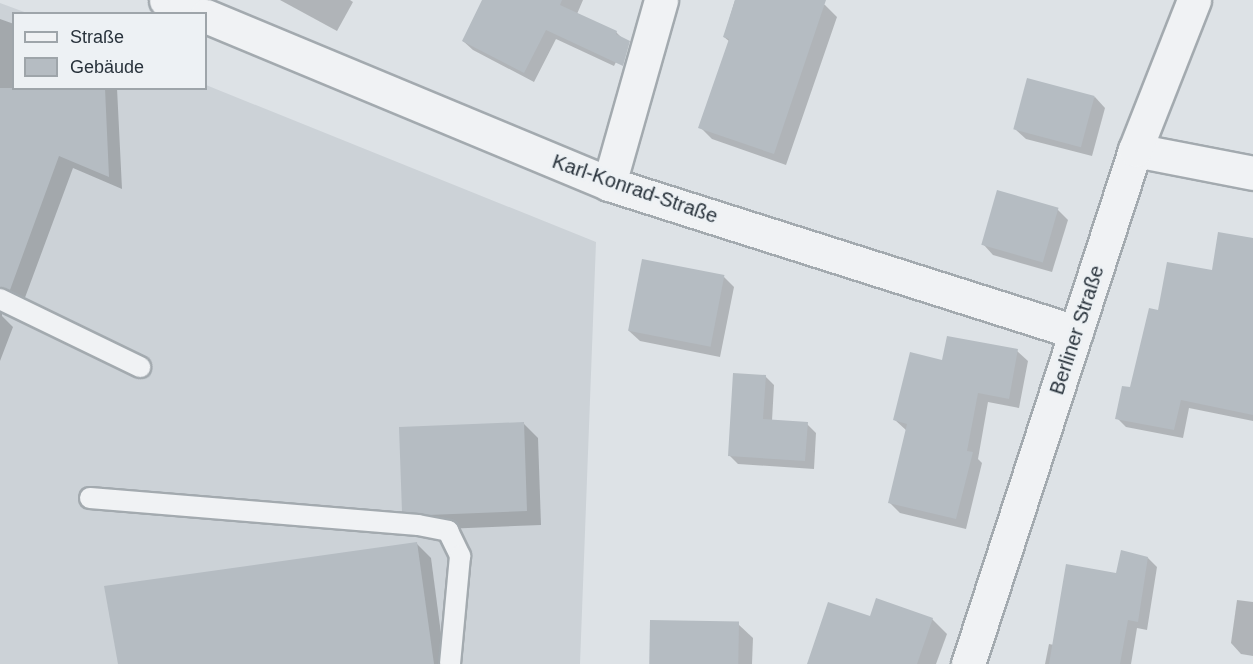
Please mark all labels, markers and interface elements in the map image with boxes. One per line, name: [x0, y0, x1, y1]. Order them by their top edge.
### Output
legend: [12, 12, 207, 90]
text: Straße: [70, 27, 124, 47]
text: Gebäude: [70, 57, 144, 77]
street label: Karl-Konrad-Straße: [549, 149, 721, 229]
street label: Berliner Straße: [1045, 262, 1109, 398]

